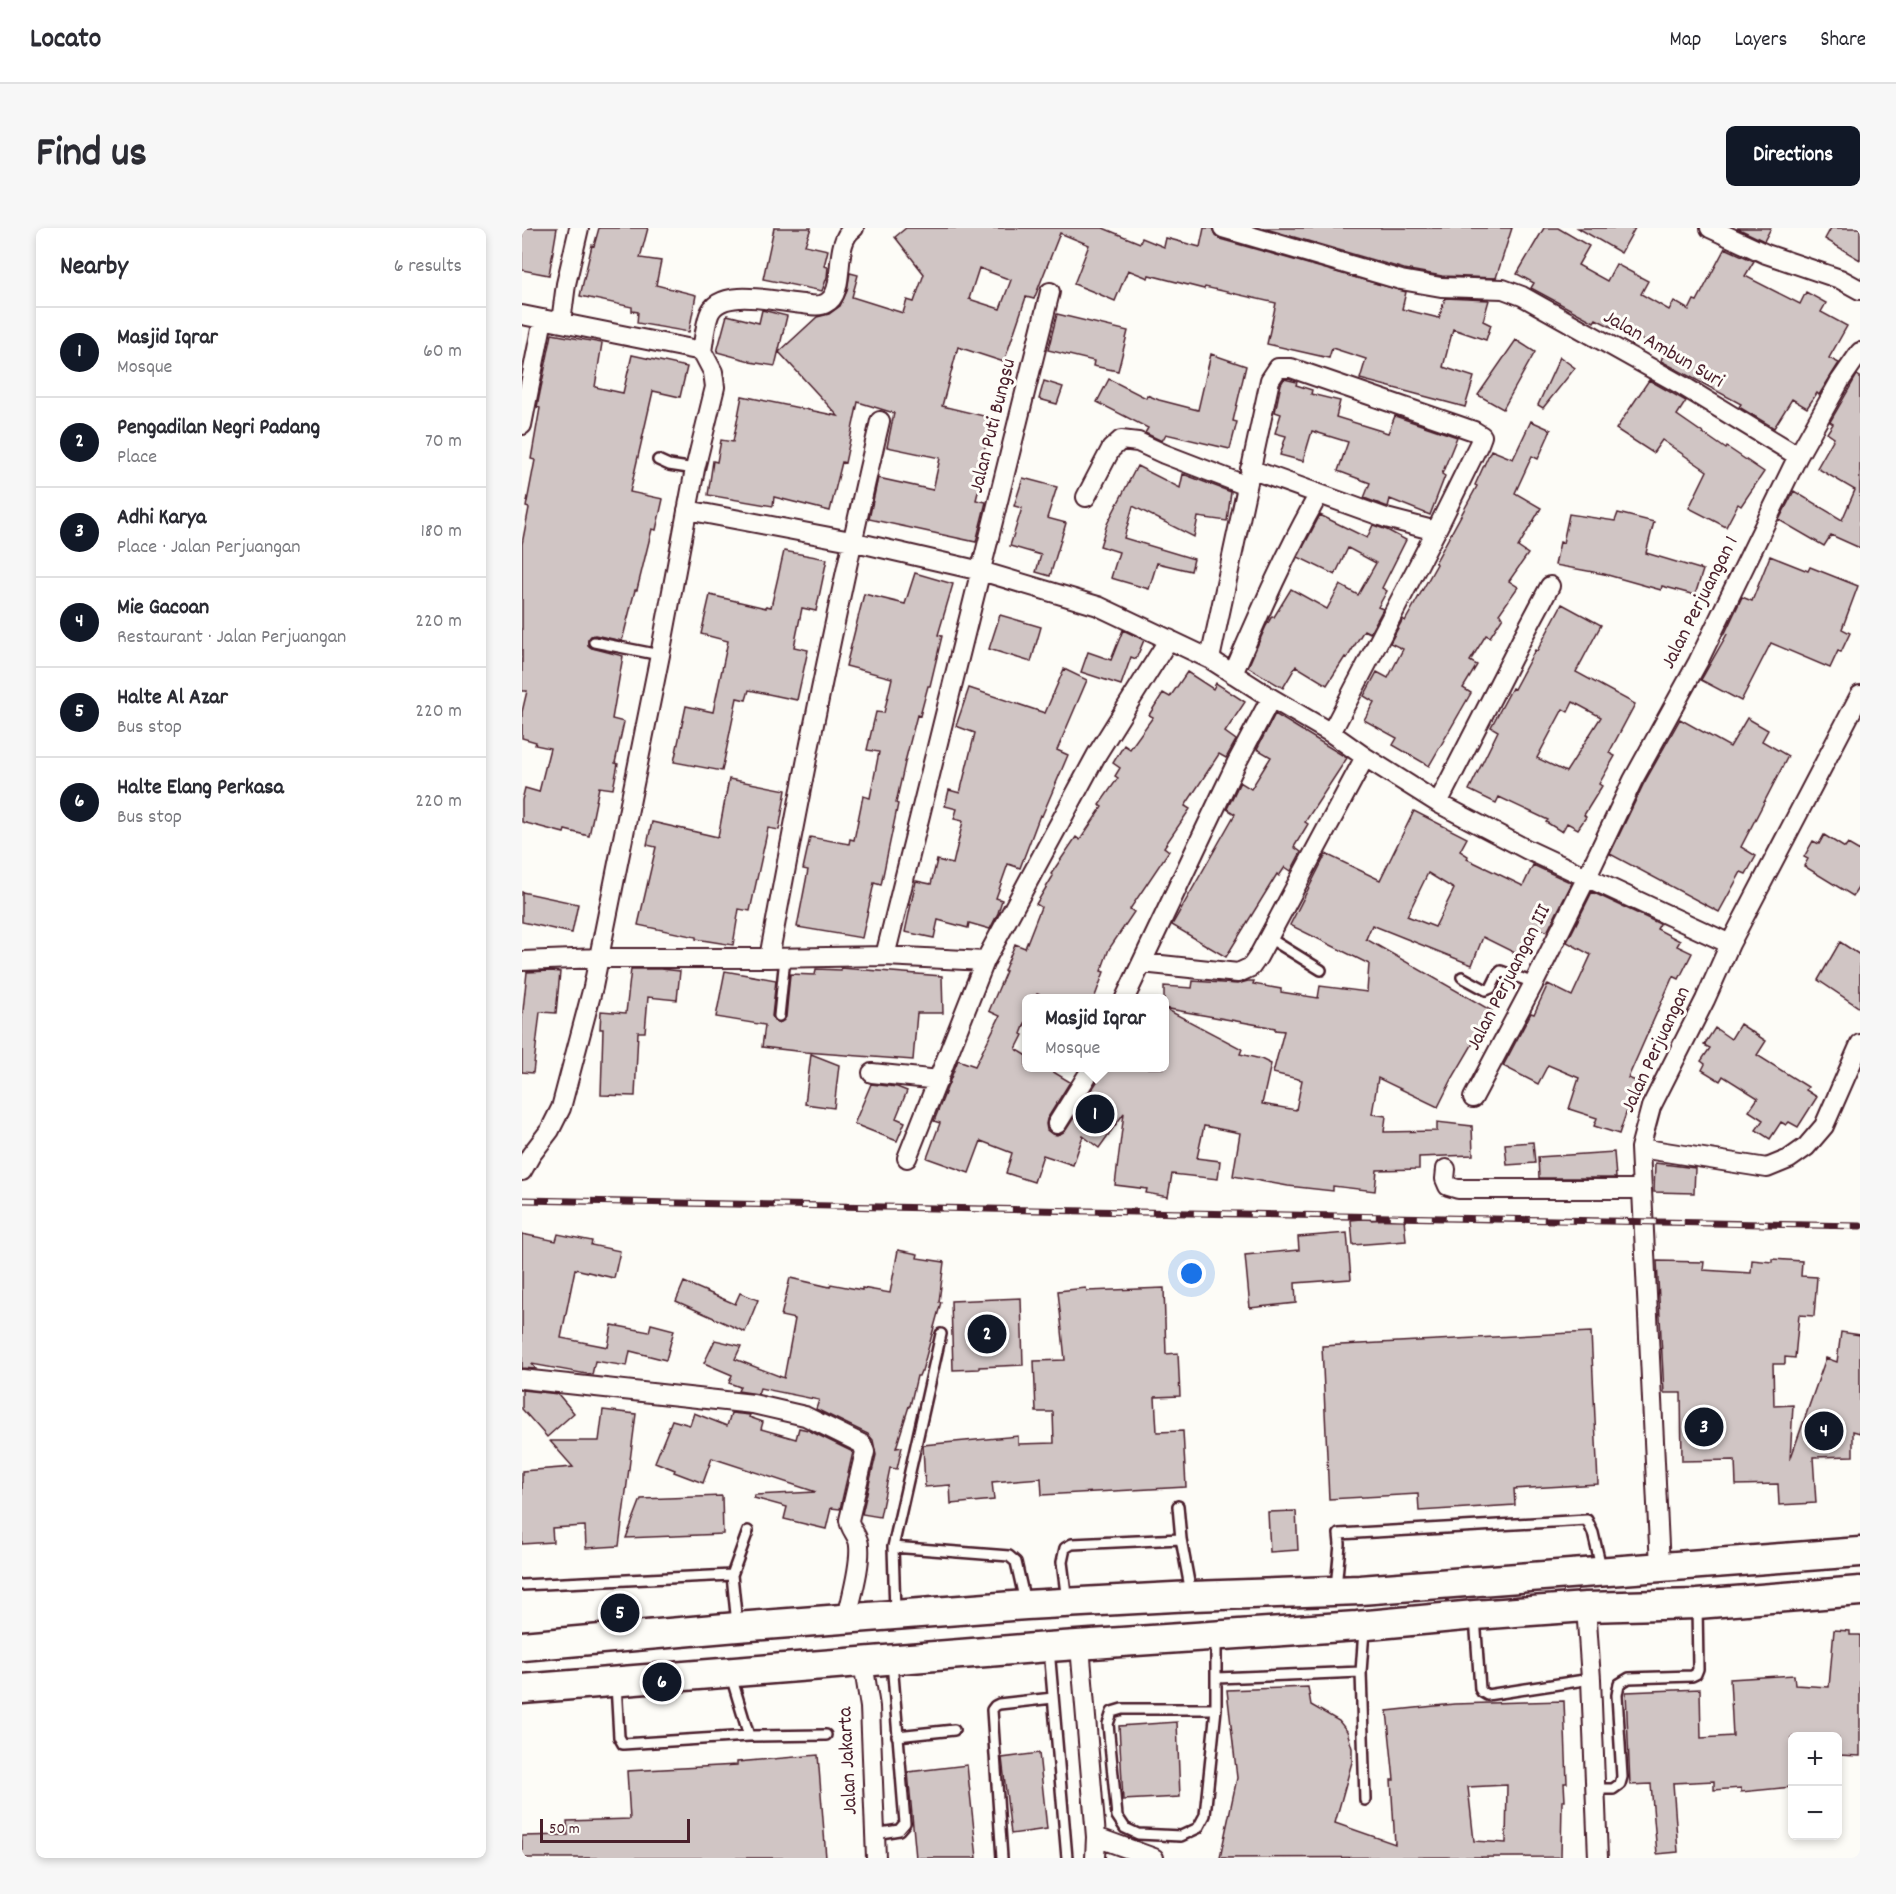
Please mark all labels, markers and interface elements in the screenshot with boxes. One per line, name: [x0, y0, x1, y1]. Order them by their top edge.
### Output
text: Locato: [30, 21, 101, 61]
text: Map: [1670, 26, 1701, 56]
text: Layers: [1734, 26, 1787, 56]
text: Share: [1820, 26, 1866, 56]
text: Find us: [36, 126, 147, 186]
button: Directions: [1726, 126, 1860, 186]
text: Nearby: [60, 249, 128, 286]
text: 6 results: [394, 253, 462, 281]
street label: Jalan Ambun Suri: [1597, 303, 1729, 397]
text: Masjid Iqrar: [117, 323, 218, 354]
text: 1: [77, 338, 82, 366]
text: 60 m: [423, 338, 462, 366]
text: Mosque: [117, 354, 172, 382]
street label: Jalan Puti Bungsu: [963, 356, 1025, 496]
text: Pengadilan Negri Padang: [117, 413, 320, 444]
text: 2: [75, 428, 84, 456]
text: 70 m: [425, 428, 462, 456]
text: Place: [117, 444, 157, 472]
text: Adhi Karya: [117, 503, 206, 534]
text: 3: [75, 518, 84, 546]
text: 180 m: [420, 518, 462, 546]
street label: Jalan Perjuangan 1: [1655, 531, 1747, 675]
text: Place · Jalan Perjuangan: [117, 534, 301, 562]
text: Mie Gacoan: [117, 593, 209, 624]
text: 4: [75, 608, 84, 636]
text: 220 m: [415, 608, 462, 636]
text: Restaurant · Jalan Perjuangan: [117, 624, 346, 652]
text: Halte Al Azar: [117, 683, 228, 714]
text: 5: [75, 698, 84, 726]
text: 220 m: [415, 698, 462, 726]
text: Bus stop: [117, 714, 182, 742]
text: Halte Elang Perkasa: [117, 773, 284, 804]
text: 6: [75, 788, 84, 816]
text: 220 m: [415, 788, 462, 816]
text: Bus stop: [117, 804, 182, 832]
street label: Jalan Perjuangan III: [1460, 899, 1560, 1056]
street label: Jalan Perjuangan: [1615, 982, 1699, 1118]
popup: [1022, 994, 1169, 1072]
text: Masjid Iqrar: [1045, 1004, 1146, 1035]
text: Mosque: [1045, 1035, 1100, 1063]
pin: 1: [1076, 1092, 1114, 1136]
your location: [1177, 1259, 1206, 1288]
pin: 2: [968, 1312, 1006, 1356]
pin: 3: [1684, 1404, 1724, 1450]
pin: 4: [1804, 1408, 1844, 1454]
pin: 5: [600, 1590, 640, 1636]
pin: 6: [642, 1660, 682, 1704]
street label: Jalan Jakarta: [831, 1705, 867, 1816]
map controls: [1788, 1732, 1842, 1840]
button: +: [1788, 1732, 1842, 1786]
button: −: [1788, 1786, 1842, 1840]
scale bar: [540, 1816, 690, 1844]
text: 50 m: [549, 1818, 580, 1841]

